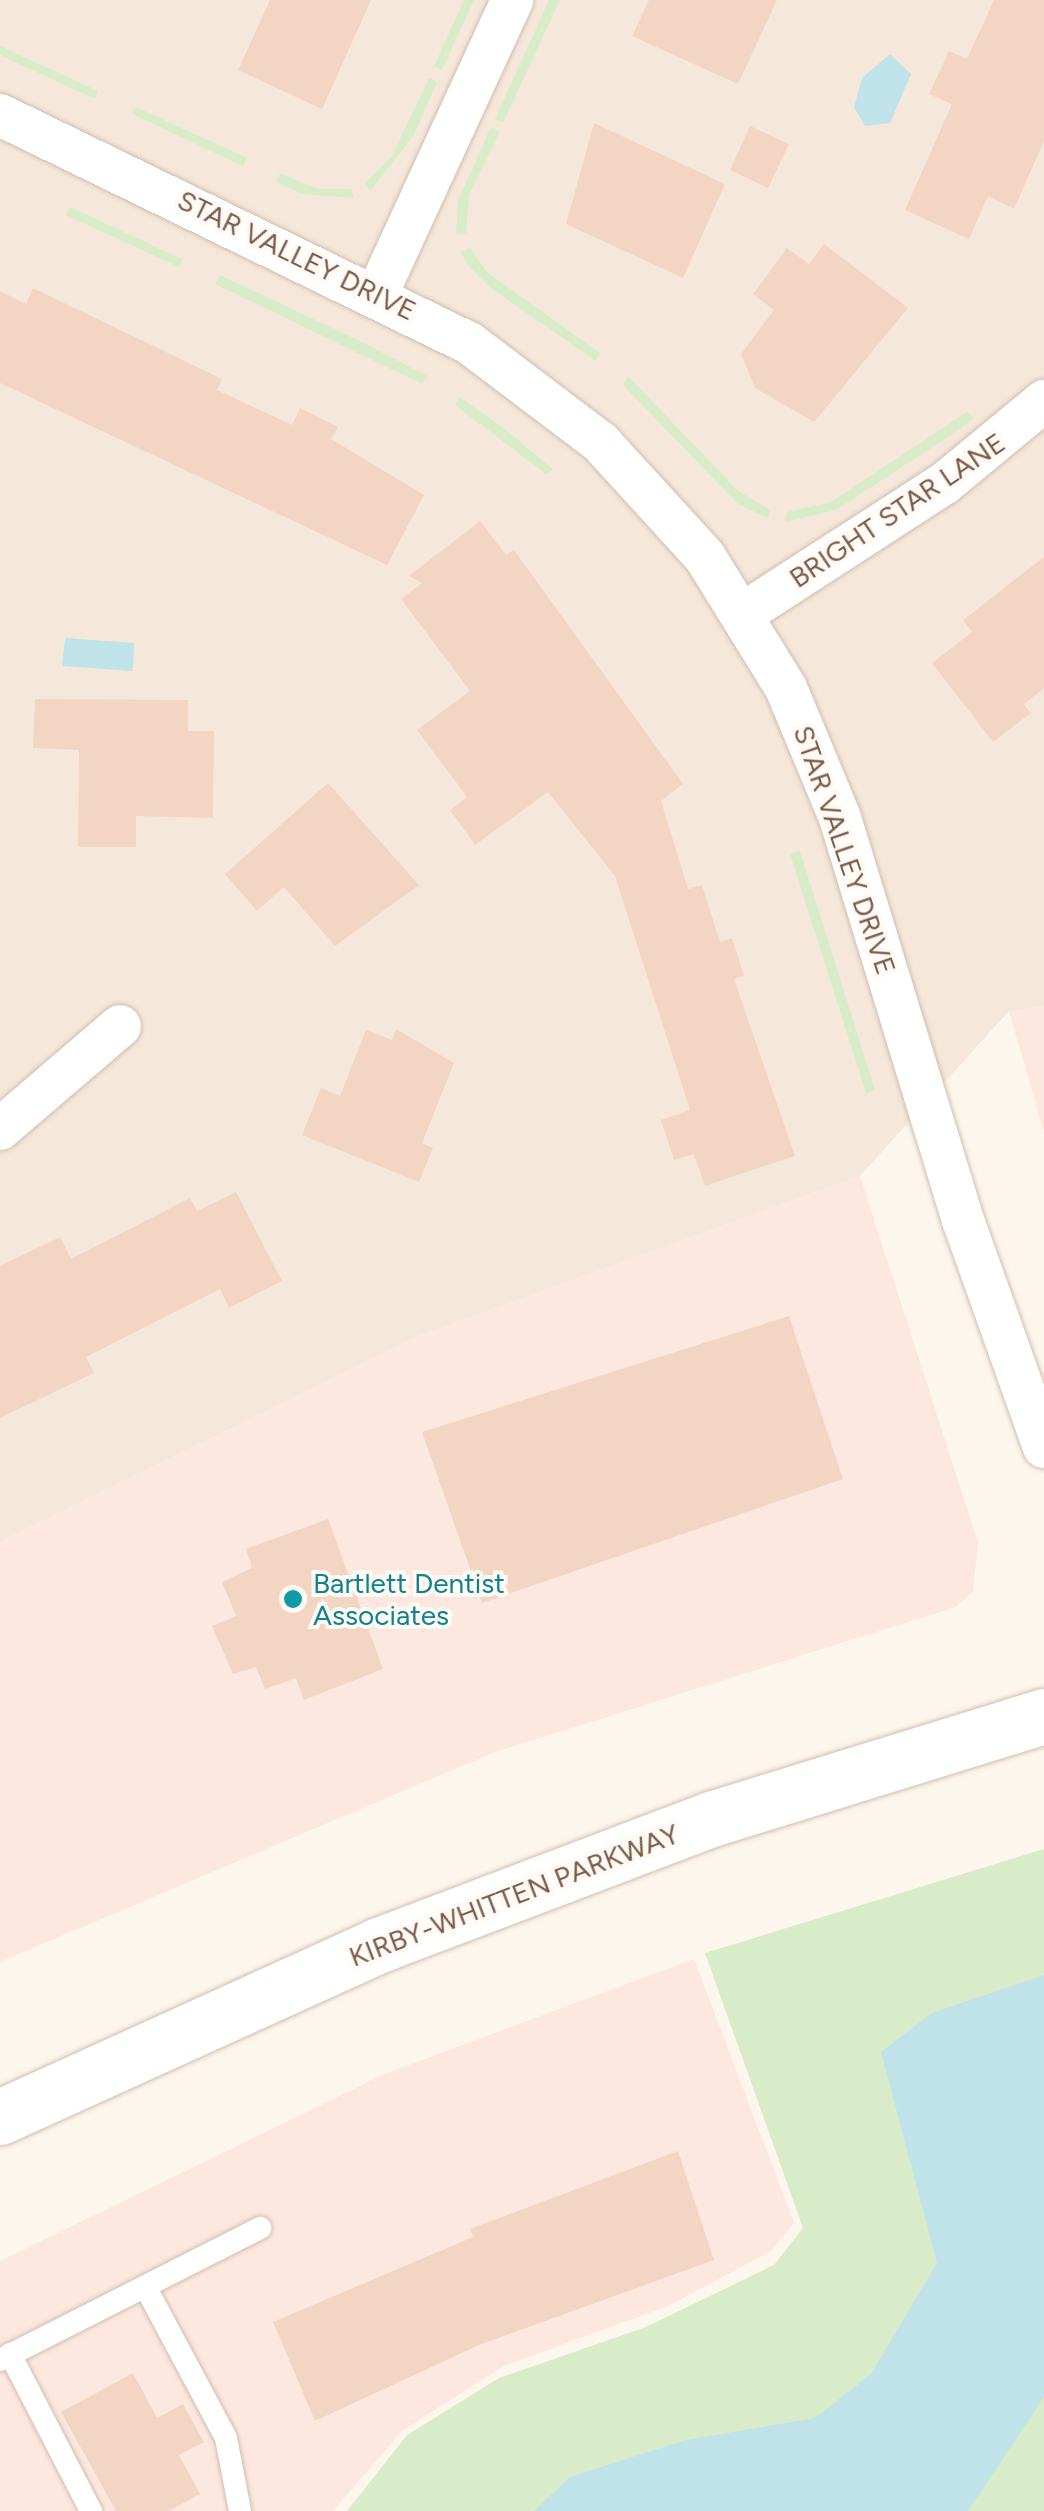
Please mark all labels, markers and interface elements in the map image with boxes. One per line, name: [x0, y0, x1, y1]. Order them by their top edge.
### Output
street label: STAR VALLEY DRIVE: [172, 183, 422, 327]
street label: BRIGHT STAR LANE: [783, 425, 1011, 595]
street label: STAR VALLEY DRIVE: [787, 721, 903, 979]
place label: Bartlett Dentist Associates: [313, 1566, 505, 1632]
marker: Bartlett Dentist Associates: [282, 1588, 304, 1610]
street label: KIRBY-WHITTEN PARKWAY: [344, 1816, 684, 1974]

